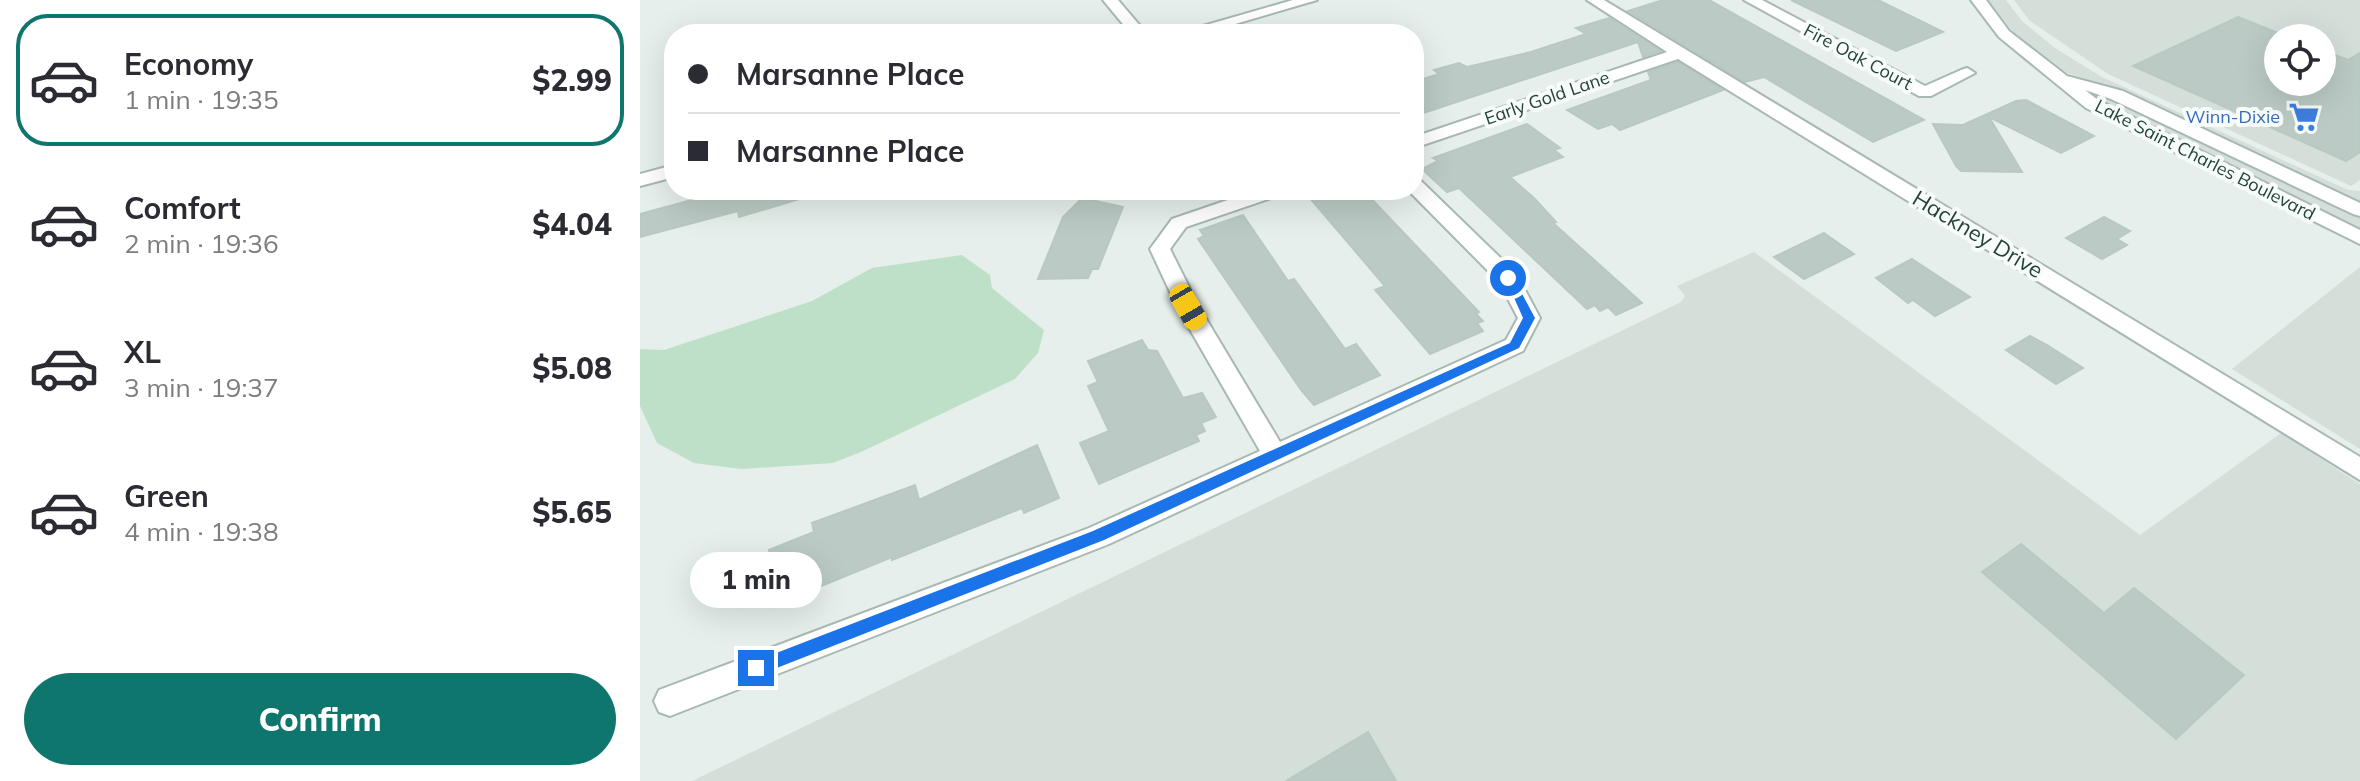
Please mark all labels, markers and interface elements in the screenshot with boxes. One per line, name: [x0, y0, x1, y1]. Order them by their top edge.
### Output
street label: Fire Oak Court: [1800, 18, 1916, 95]
map controls: [2264, 24, 2336, 96]
button: locate: [2264, 24, 2336, 96]
icon: car: [28, 44, 100, 116]
text: Economy: [124, 45, 253, 83]
text: Marsanne Place: [736, 55, 964, 93]
text: $2.99: [532, 61, 612, 99]
street label: Early Gold Lane: [1481, 65, 1612, 130]
text: 1 min · 19:35: [124, 83, 279, 116]
street label: Lake Saint Charles Boulevard: [2091, 94, 2319, 225]
supermarket icon: Winn-Dixie: [2287, 100, 2321, 134]
place label: Winn-Dixie: [2185, 105, 2280, 128]
text: Marsanne Place: [736, 132, 964, 170]
street label: Hackney Drive: [1908, 184, 2048, 284]
icon: car: [28, 188, 100, 260]
text: Comfort: [124, 189, 241, 227]
text: $4.04: [532, 205, 612, 243]
text: 2 min · 19:36: [124, 227, 279, 260]
route start: [1490, 260, 1526, 296]
car: [1166, 280, 1210, 334]
icon: car: [28, 332, 100, 404]
text: XL: [124, 333, 161, 371]
text: $5.08: [532, 349, 612, 387]
text: 3 min · 19:37: [124, 371, 279, 404]
icon: car: [28, 476, 100, 548]
text: Green: [124, 477, 209, 515]
text: $5.65: [532, 493, 612, 531]
text: 4 min · 19:38: [124, 515, 279, 548]
callout: 1 min: [690, 552, 822, 608]
text: 1 min: [721, 563, 791, 596]
route end: [738, 650, 774, 686]
button: Confirm: [24, 673, 616, 765]

